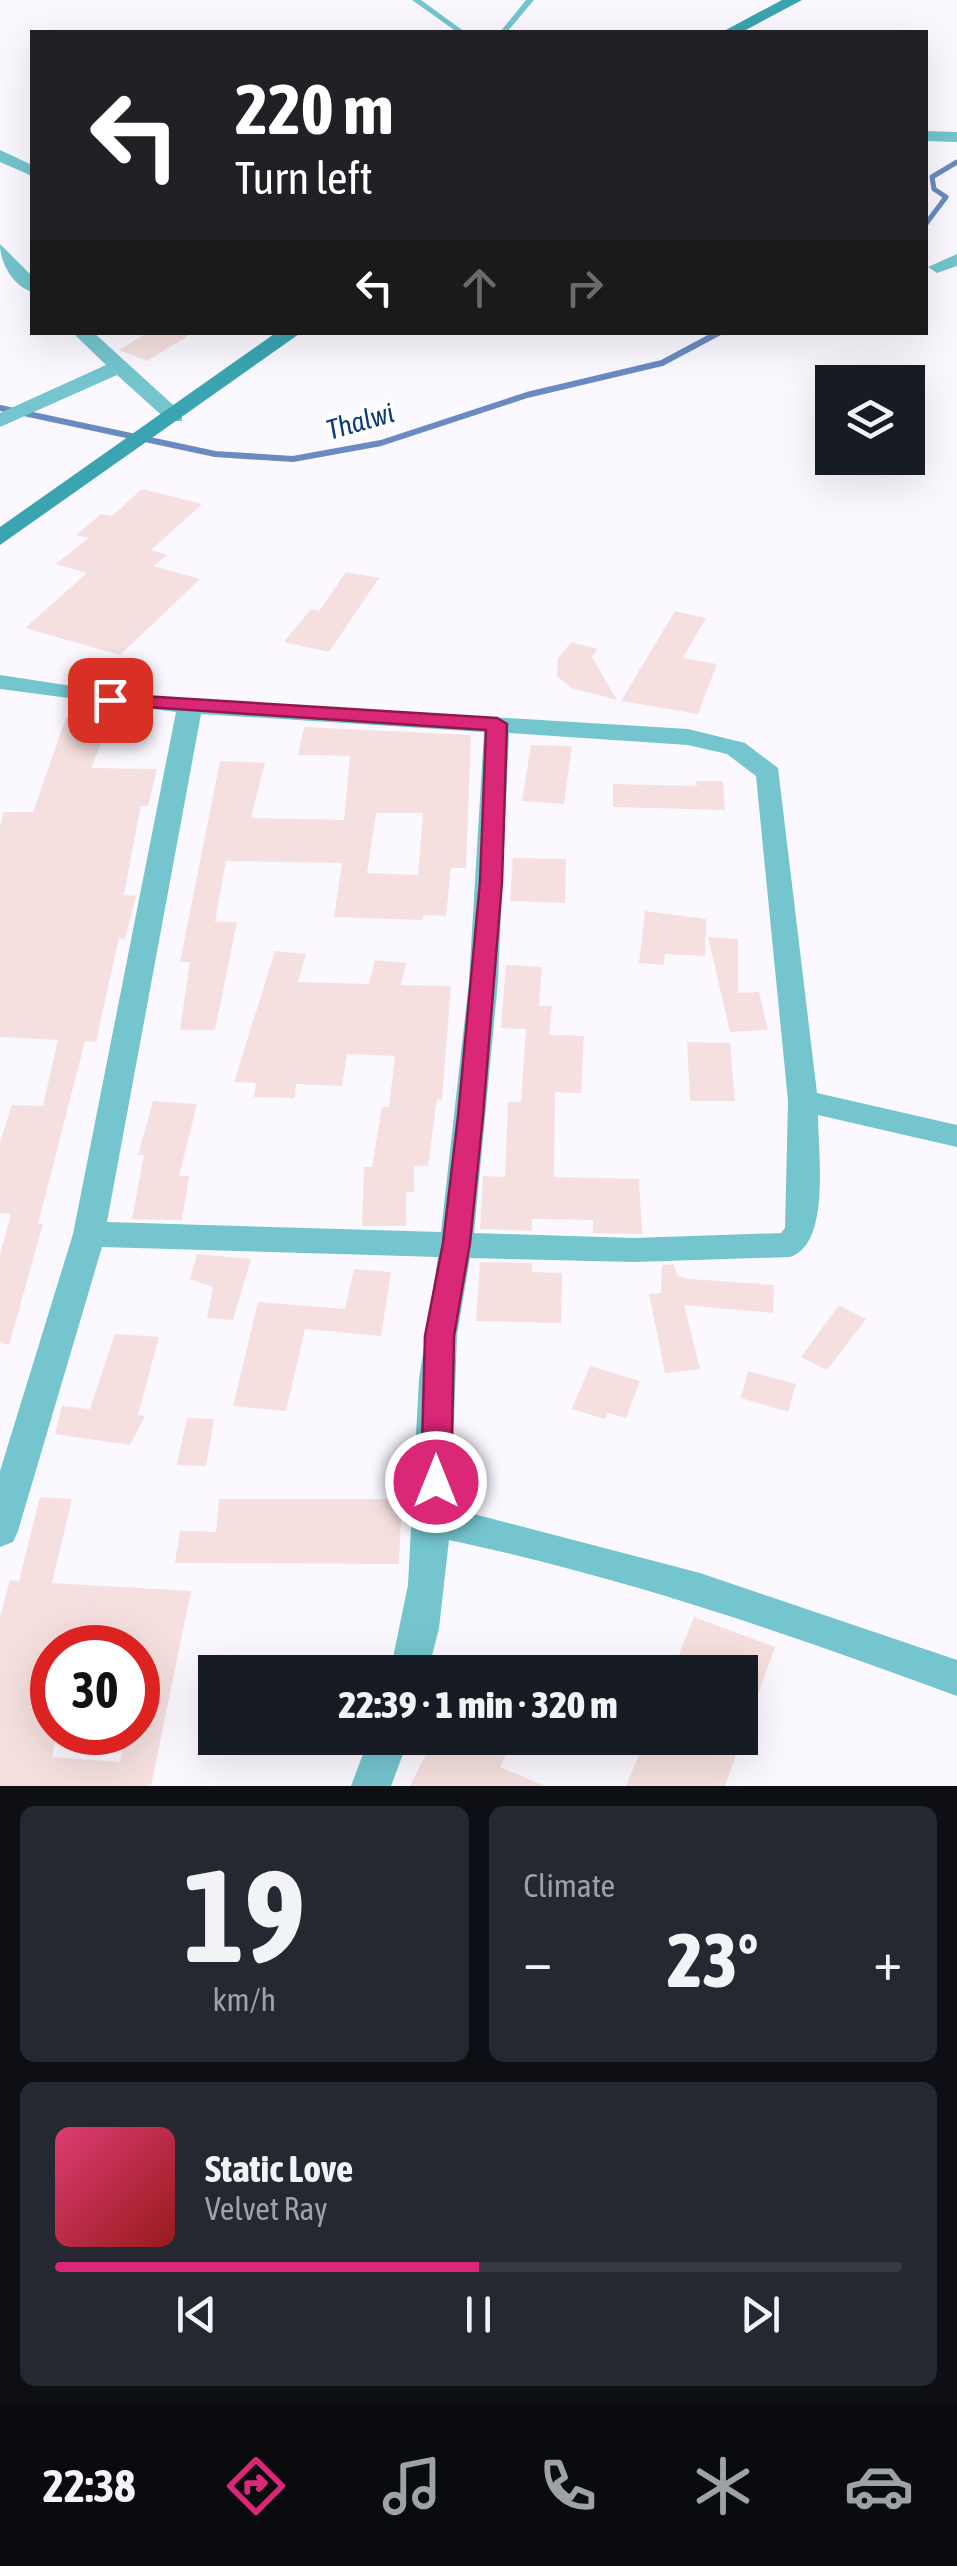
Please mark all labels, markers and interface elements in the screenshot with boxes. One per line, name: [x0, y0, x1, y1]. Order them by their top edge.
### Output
text: 220 m: [235, 69, 394, 149]
icon: left: [70, 70, 200, 200]
text: Turn left: [235, 152, 373, 204]
icon: left: [347, 260, 402, 315]
icon: ahead: [452, 260, 507, 315]
icon: right: [557, 260, 612, 315]
map controls: [815, 365, 925, 475]
button: layers: [815, 365, 925, 475]
water label: Thalwi: [323, 396, 397, 446]
pin: [68, 658, 153, 743]
icon: arrive: [83, 673, 138, 728]
position arrow: [384, 1430, 488, 1534]
speed limit sign: 30: [30, 1625, 160, 1755]
text: 22:39 · 1 min · 320 m: [338, 1683, 618, 1726]
text: 19: [183, 1841, 305, 1990]
text: Climate: [524, 1867, 615, 1904]
text: 23°: [667, 1917, 758, 2003]
text: −: [524, 1929, 552, 1992]
text: +: [873, 1929, 902, 1992]
text: km/h: [213, 1981, 276, 2018]
text: Static Love: [205, 2147, 353, 2190]
text: Velvet Ray: [205, 2190, 327, 2227]
icon: previous: [169, 2287, 224, 2342]
icon: pause: [451, 2287, 506, 2342]
icon: next: [733, 2287, 788, 2342]
icon: directions: [221, 2451, 291, 2521]
icon: music: [377, 2451, 447, 2521]
icon: phone: [533, 2451, 603, 2521]
icon: climate: [688, 2451, 758, 2521]
icon: car: [844, 2451, 914, 2521]
text: 22:38: [43, 2460, 135, 2512]

